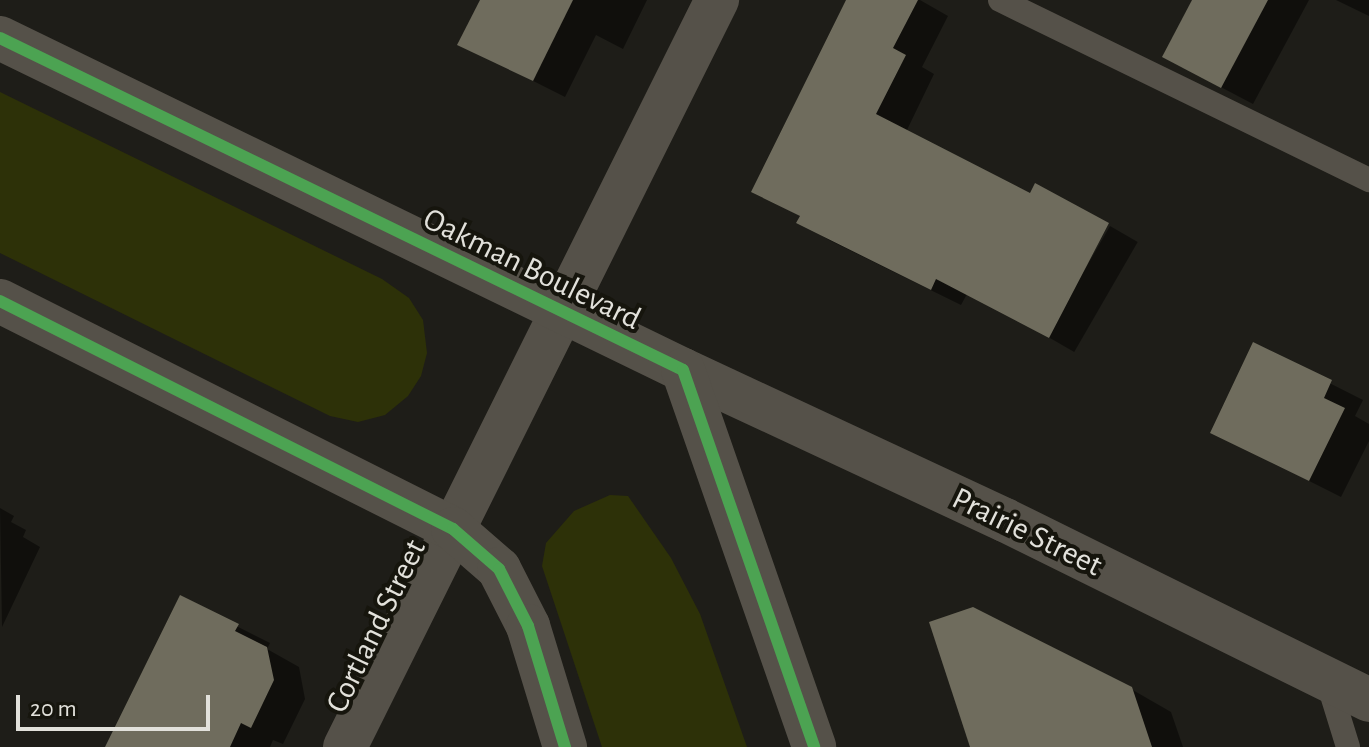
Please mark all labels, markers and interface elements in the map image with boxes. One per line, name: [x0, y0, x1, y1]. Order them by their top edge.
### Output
street label: Oakman Boulevard: [417, 200, 647, 338]
street label: Prairie Street: [946, 479, 1108, 585]
street label: Cortland Street: [318, 533, 434, 719]
scale bar: [20, 679, 214, 729]
text: 20 m: [30, 697, 77, 721]

